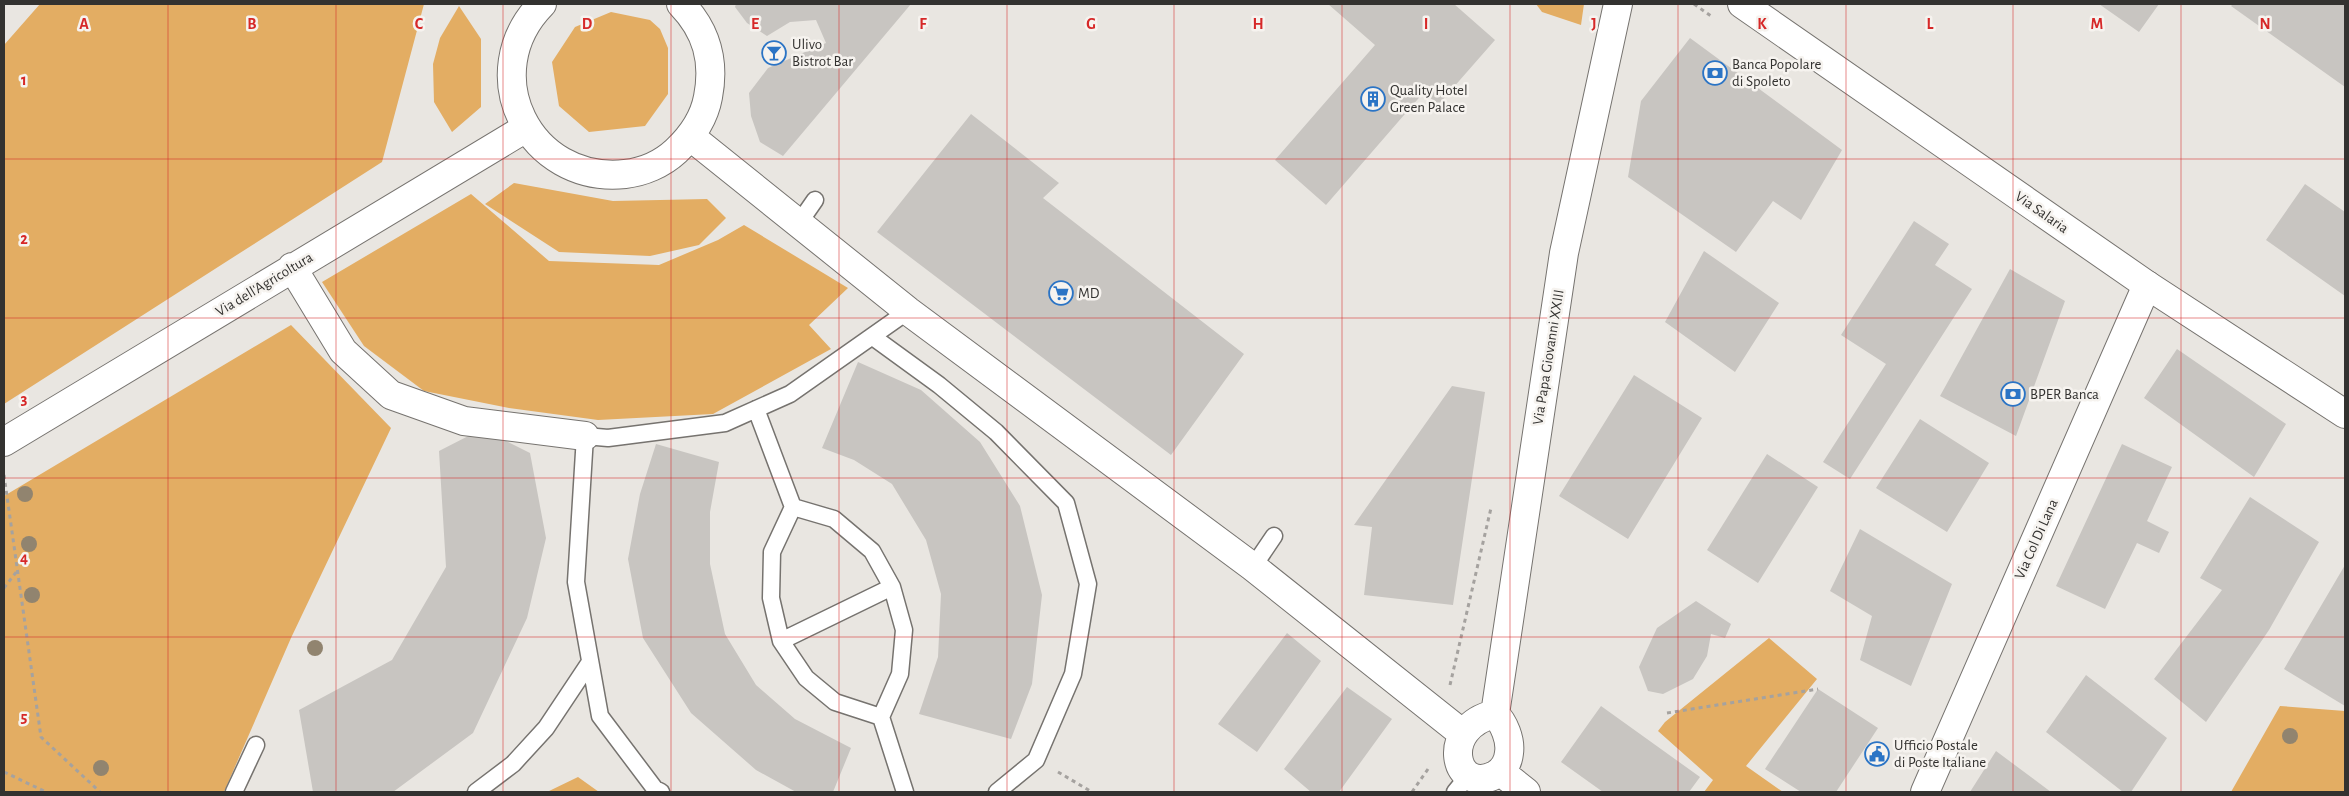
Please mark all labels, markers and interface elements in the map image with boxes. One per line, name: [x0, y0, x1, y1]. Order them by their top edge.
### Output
text: A: [79, 16, 89, 32]
text: B: [247, 16, 257, 32]
text: C: [415, 16, 424, 32]
text: D: [582, 16, 593, 32]
text: E: [751, 16, 759, 32]
text: F: [919, 16, 927, 32]
text: G: [1086, 16, 1096, 32]
text: H: [1252, 16, 1264, 32]
text: I: [1424, 16, 1428, 32]
text: J: [1591, 16, 1597, 32]
text: K: [1757, 16, 1767, 32]
text: L: [1927, 16, 1934, 32]
text: M: [2091, 16, 2103, 32]
text: N: [2259, 16, 2271, 32]
place label: Ulivo Bistrot Bar: [792, 37, 853, 69]
bar icon: Ulivo Bistrot Bar: [761, 40, 787, 66]
place label: Banca Popolare di Spoleto: [1732, 57, 1821, 89]
bank icon: Banca Popolare di Spoleto: [1702, 60, 1728, 86]
text: 1: [21, 72, 27, 88]
place label: Quality Hotel Green Palace: [1390, 83, 1468, 115]
building icon: Quality Hotel Green Palace: [1360, 86, 1386, 112]
street label: Via Salaria: [2012, 189, 2071, 236]
text: 2: [20, 231, 28, 247]
street label: Via dell'Agricoltura: [213, 250, 315, 319]
supermarket icon: MD: [1048, 280, 1074, 306]
place label: MD: [1078, 286, 1100, 301]
street label: Via Papa Giovanni XXIII: [1530, 288, 1567, 426]
bank icon: BPER Banca: [2000, 381, 2026, 407]
place label: BPER Banca: [2030, 387, 2099, 402]
text: 3: [21, 391, 28, 407]
street label: Via Col Di Lana: [2012, 497, 2061, 582]
text: 4: [20, 550, 28, 566]
text: 5: [21, 709, 28, 725]
place label: Ufficio Postale di Poste Italiane: [1894, 738, 1986, 770]
public building icon: Ufficio Postale di Poste Italiane: [1864, 741, 1890, 767]

